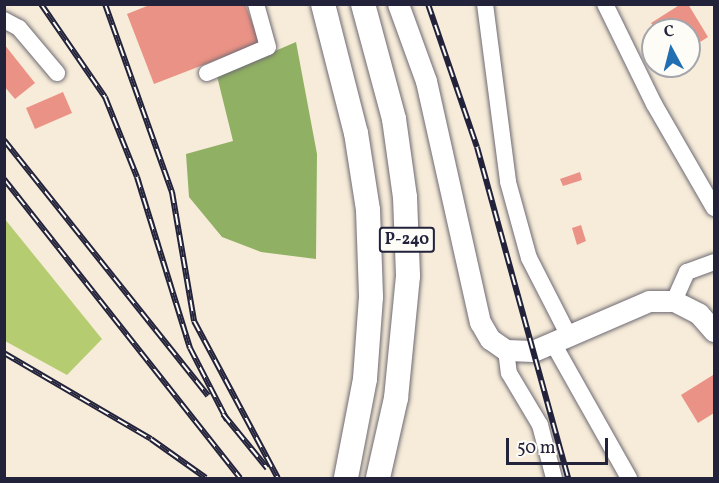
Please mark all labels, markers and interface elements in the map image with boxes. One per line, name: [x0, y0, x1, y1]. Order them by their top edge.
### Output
north arrow: [641, 18, 701, 78]
text: С: [663, 21, 675, 44]
road number: Р-240: [378, 227, 436, 253]
scale bar: [509, 426, 611, 464]
text: 50 m: [517, 436, 556, 461]

